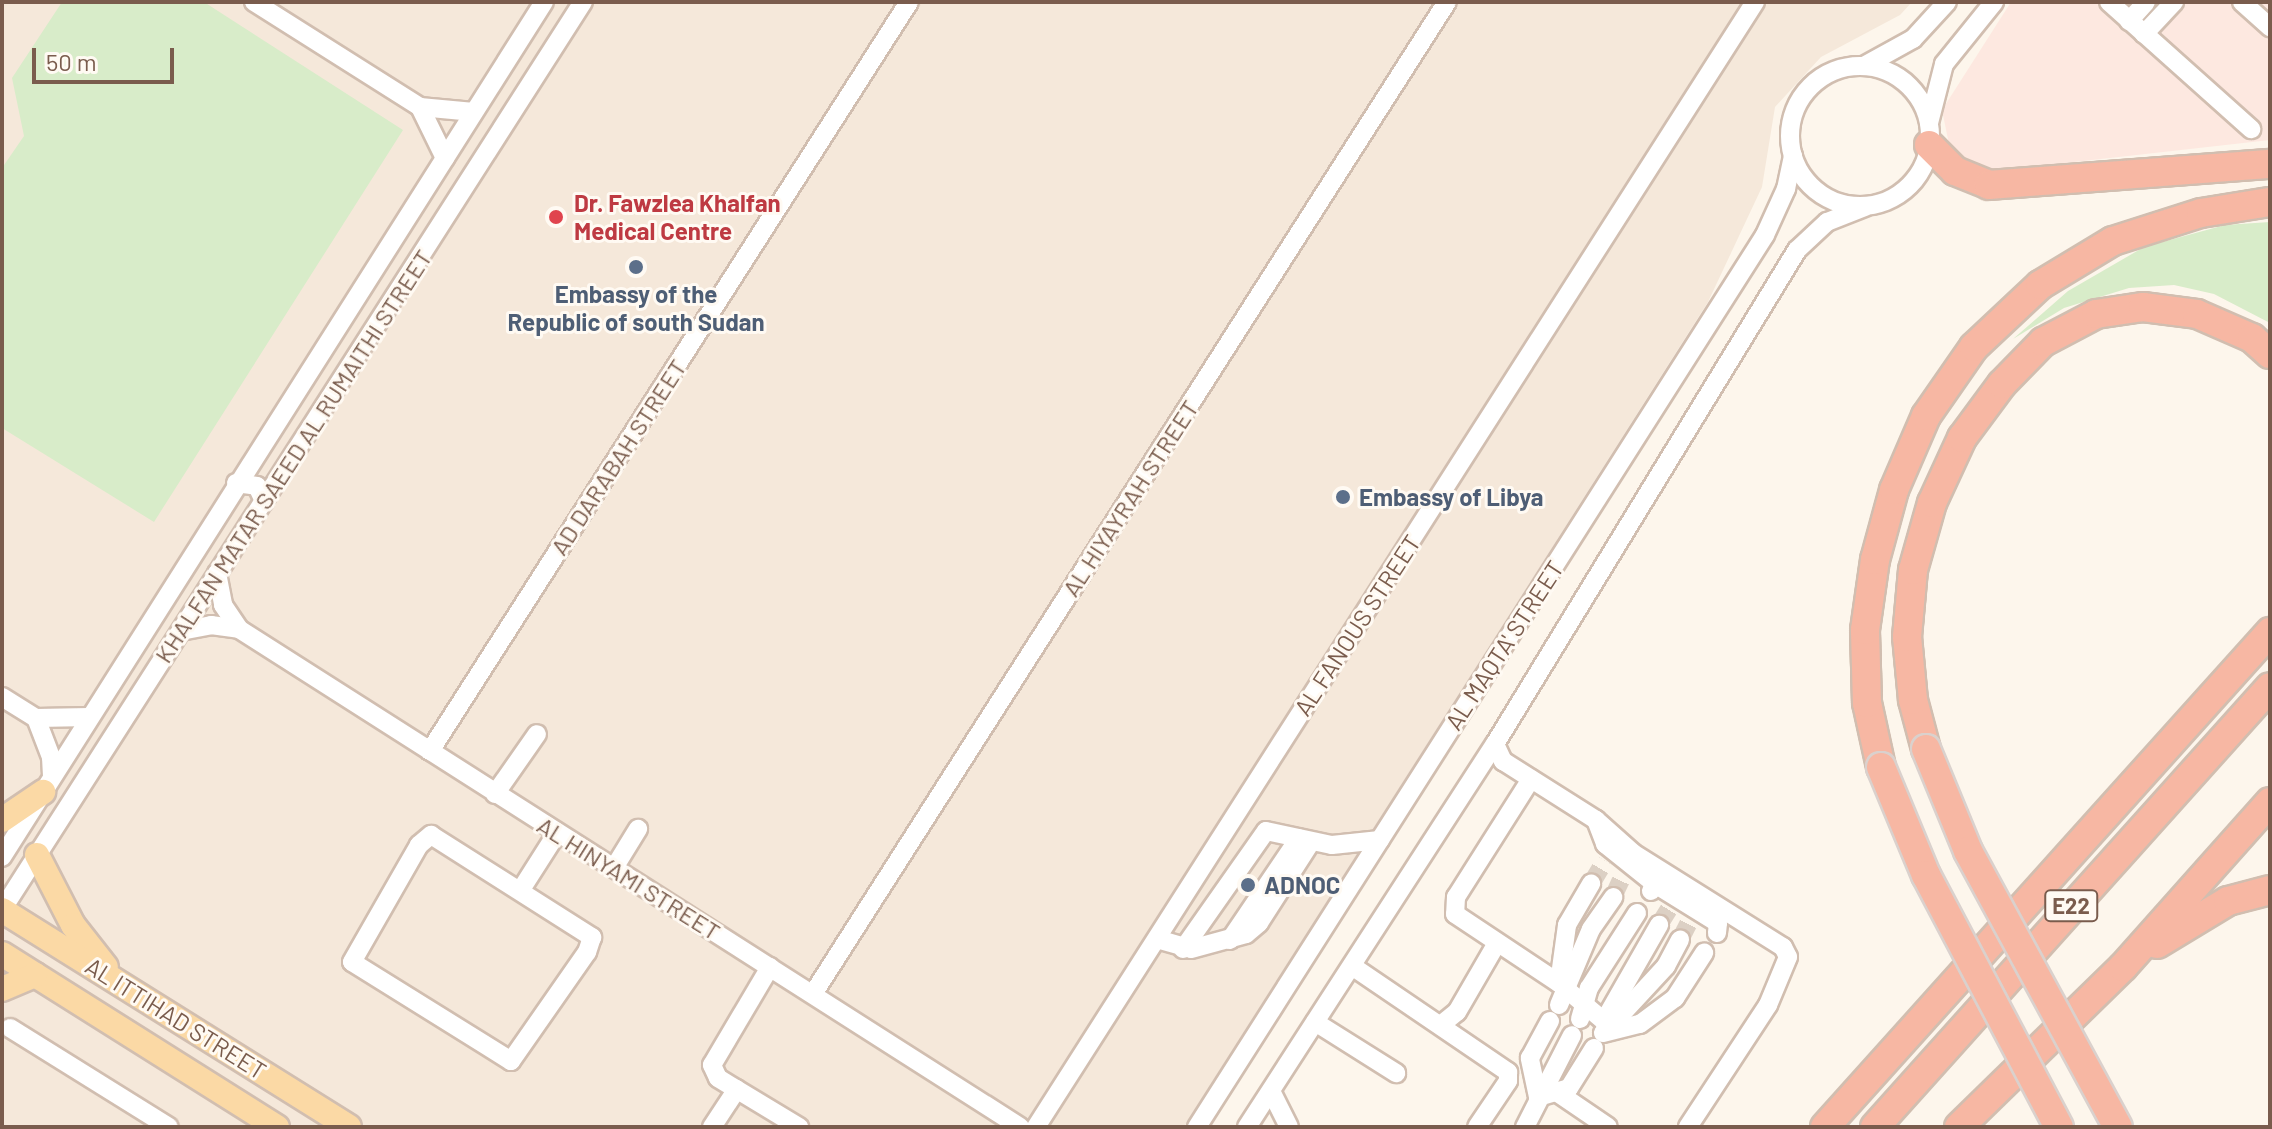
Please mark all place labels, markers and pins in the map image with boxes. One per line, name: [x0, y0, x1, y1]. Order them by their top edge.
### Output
place label: Dr. Fawzlea Khalfan Medical Centre: [574, 189, 781, 245]
marker: Dr. Fawzlea Khalfan Medical Centre: [545, 206, 567, 228]
marker: Embassy of the Republic of south Sudan: [627, 258, 645, 276]
place label: Embassy of the Republic of south Sudan: [507, 280, 765, 336]
place label: Embassy of Libya: [1359, 483, 1543, 511]
marker: Embassy of Libya: [1334, 488, 1352, 506]
place label: ADNOC: [1264, 871, 1340, 899]
marker: ADNOC: [1239, 876, 1257, 894]

